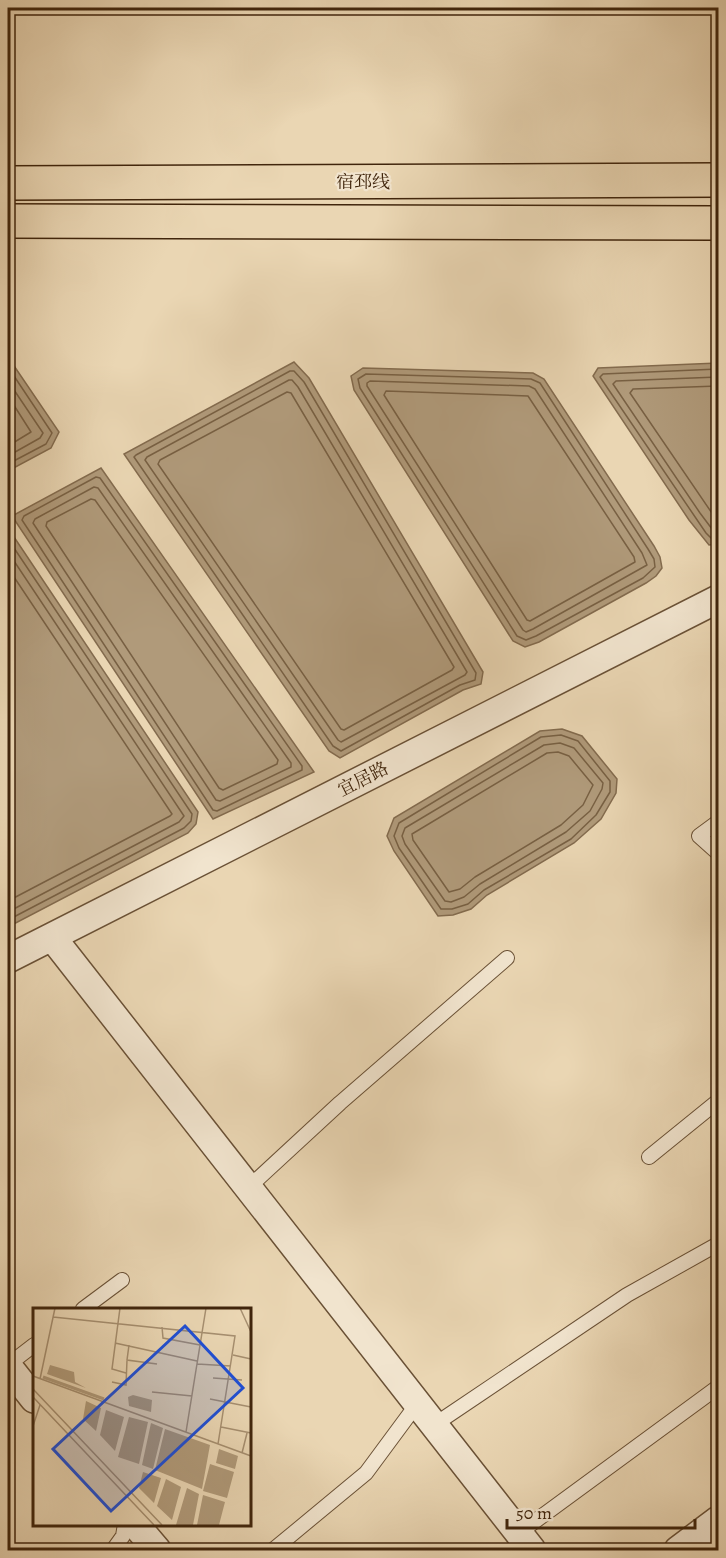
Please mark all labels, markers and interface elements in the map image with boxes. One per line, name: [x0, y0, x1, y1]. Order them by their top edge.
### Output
street label: 宿邳线: [336, 170, 390, 194]
street label: 宜居路: [333, 756, 393, 802]
inset map: [33, 1308, 250, 1525]
scale bar: [507, 1492, 694, 1530]
text: 50 m: [516, 1501, 552, 1525]

